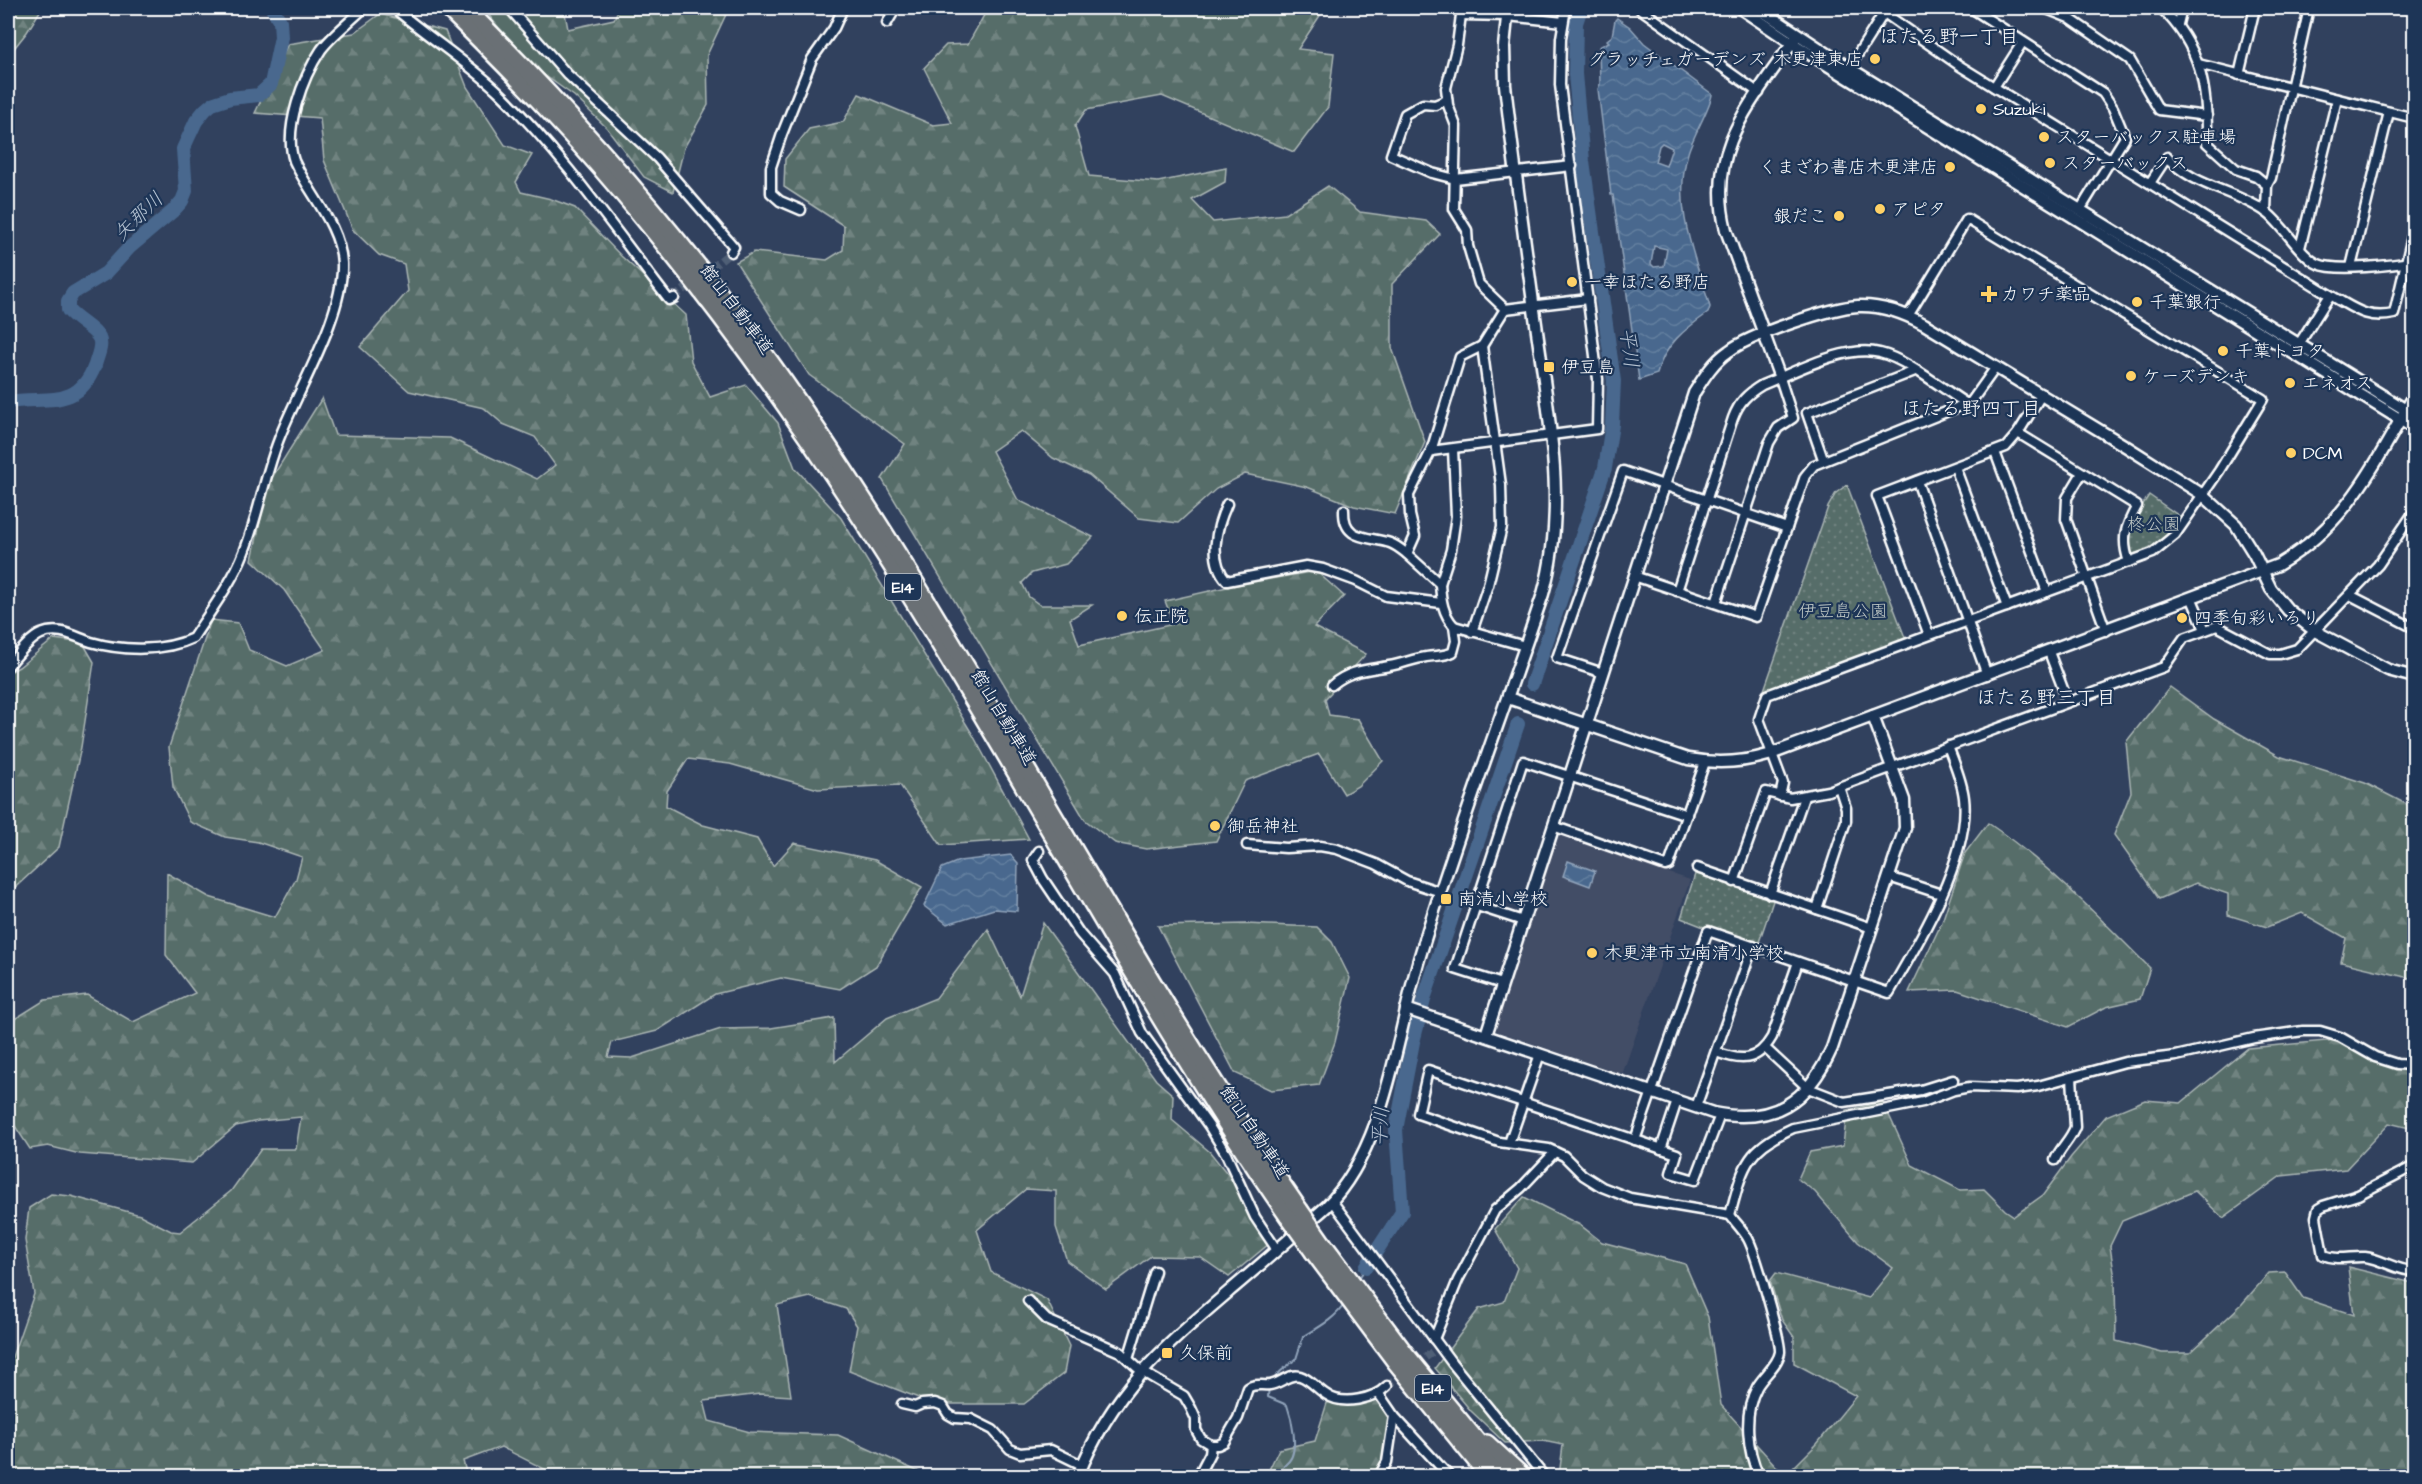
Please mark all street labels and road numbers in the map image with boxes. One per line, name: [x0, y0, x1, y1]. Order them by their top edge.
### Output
street label: 館山自動車道: [694, 259, 779, 360]
road number: E14: [885, 574, 921, 600]
street label: 館山自動車道: [965, 665, 1042, 770]
street label: 館山自動車道: [1214, 1081, 1295, 1184]
road number: E14: [1415, 1375, 1451, 1401]

